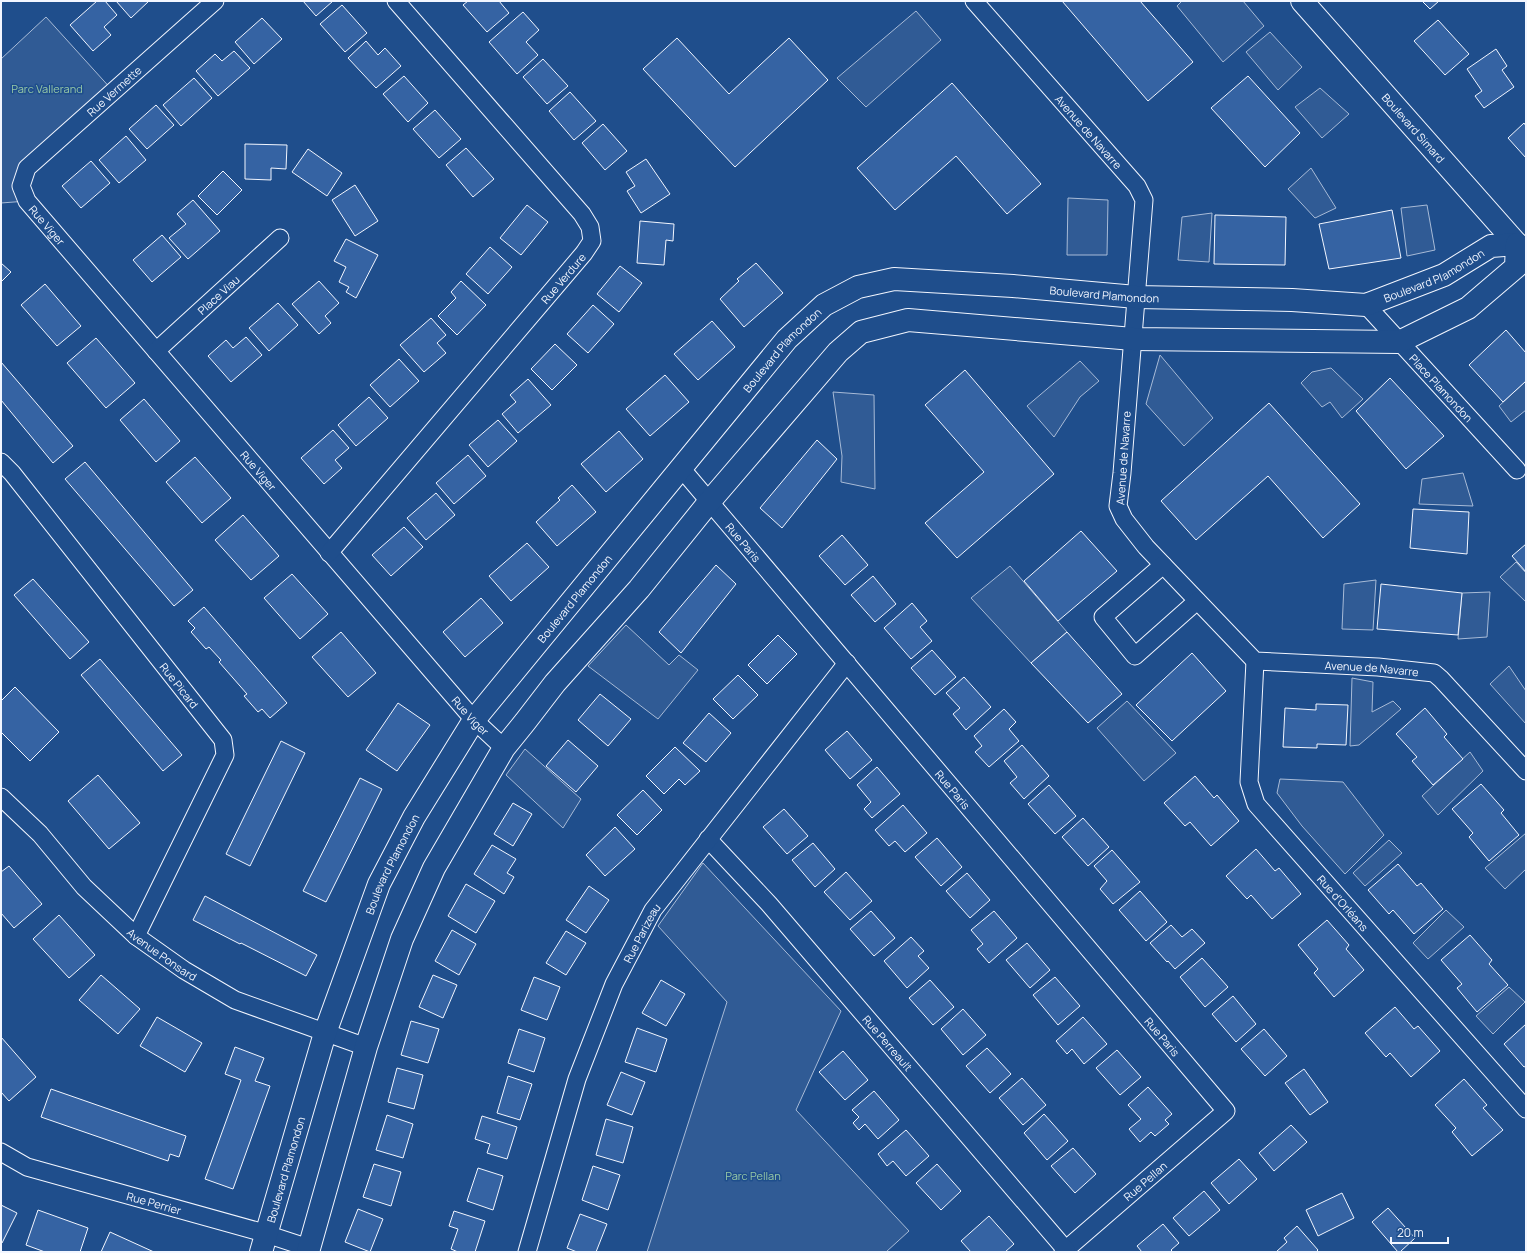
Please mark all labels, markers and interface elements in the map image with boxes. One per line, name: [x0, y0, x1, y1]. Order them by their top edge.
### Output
street label: Rue Vermette: [83, 62, 145, 120]
park label: Parc Vallerand: [11, 81, 83, 96]
street label: Boulevard Simard: [1379, 90, 1449, 165]
street label: Avenue de Navarre: [1052, 91, 1126, 172]
street label: Rue Viger: [26, 202, 69, 248]
street label: Boulevard Plamondon: [1381, 245, 1487, 305]
street label: Rue Verdure: [537, 249, 589, 306]
street label: Place Viau: [194, 271, 242, 317]
street label: Boulevard Plamondon: [1049, 282, 1159, 305]
street label: Boulevard Plamondon: [739, 304, 824, 395]
street label: Place Plamondon: [1407, 350, 1477, 425]
street label: Avenue de Navarre: [1112, 410, 1134, 505]
street label: Rue Viger: [238, 447, 280, 493]
street label: Rue Paris: [723, 519, 765, 565]
street label: Boulevard Plamondon: [533, 551, 615, 645]
street label: Avenue de Navarre: [1324, 657, 1420, 679]
street label: Rue Picard: [157, 659, 202, 711]
street label: Rue Viger: [449, 693, 493, 738]
street label: Rue Paris: [932, 766, 974, 812]
street label: Boulevard Plamondon: [361, 811, 422, 916]
street label: Rue d'Orléans: [1314, 871, 1372, 934]
street label: Rue Parizeau: [619, 900, 663, 965]
street label: Avenue Ponsard: [124, 924, 200, 984]
street label: Rue Perreault: [860, 1012, 916, 1074]
street label: Rue Paris: [1142, 1014, 1184, 1059]
street label: Boulevard Plamondon: [263, 1115, 308, 1224]
street label: Rue Pellan: [1120, 1158, 1170, 1204]
park label: Parc Pellan: [725, 1168, 781, 1183]
street label: Rue Perrier: [125, 1188, 183, 1217]
scale bar: [1391, 1219, 1448, 1245]
text: 20 m: [1397, 1224, 1424, 1241]

